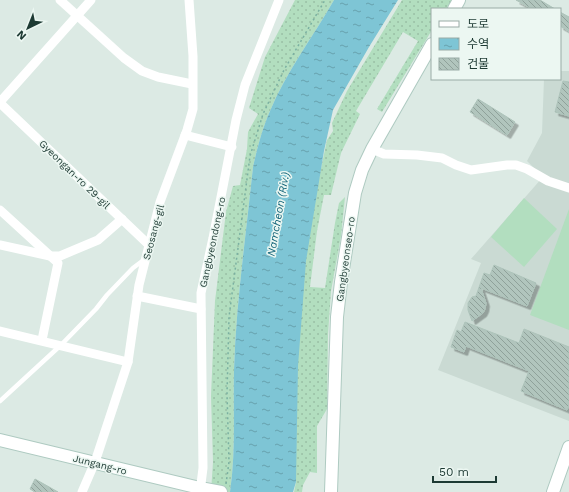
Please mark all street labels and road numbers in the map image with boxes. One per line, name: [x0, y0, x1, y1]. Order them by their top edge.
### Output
street label: Gyeongan-ro 29-gil: [37, 138, 112, 211]
street label: Gangbyeondong-ro: [197, 196, 227, 288]
street label: Seosang-gil: [141, 203, 166, 261]
street label: Gangbyeonseo-ro: [334, 216, 357, 302]
street label: Jungang-ro: [72, 452, 128, 477]

